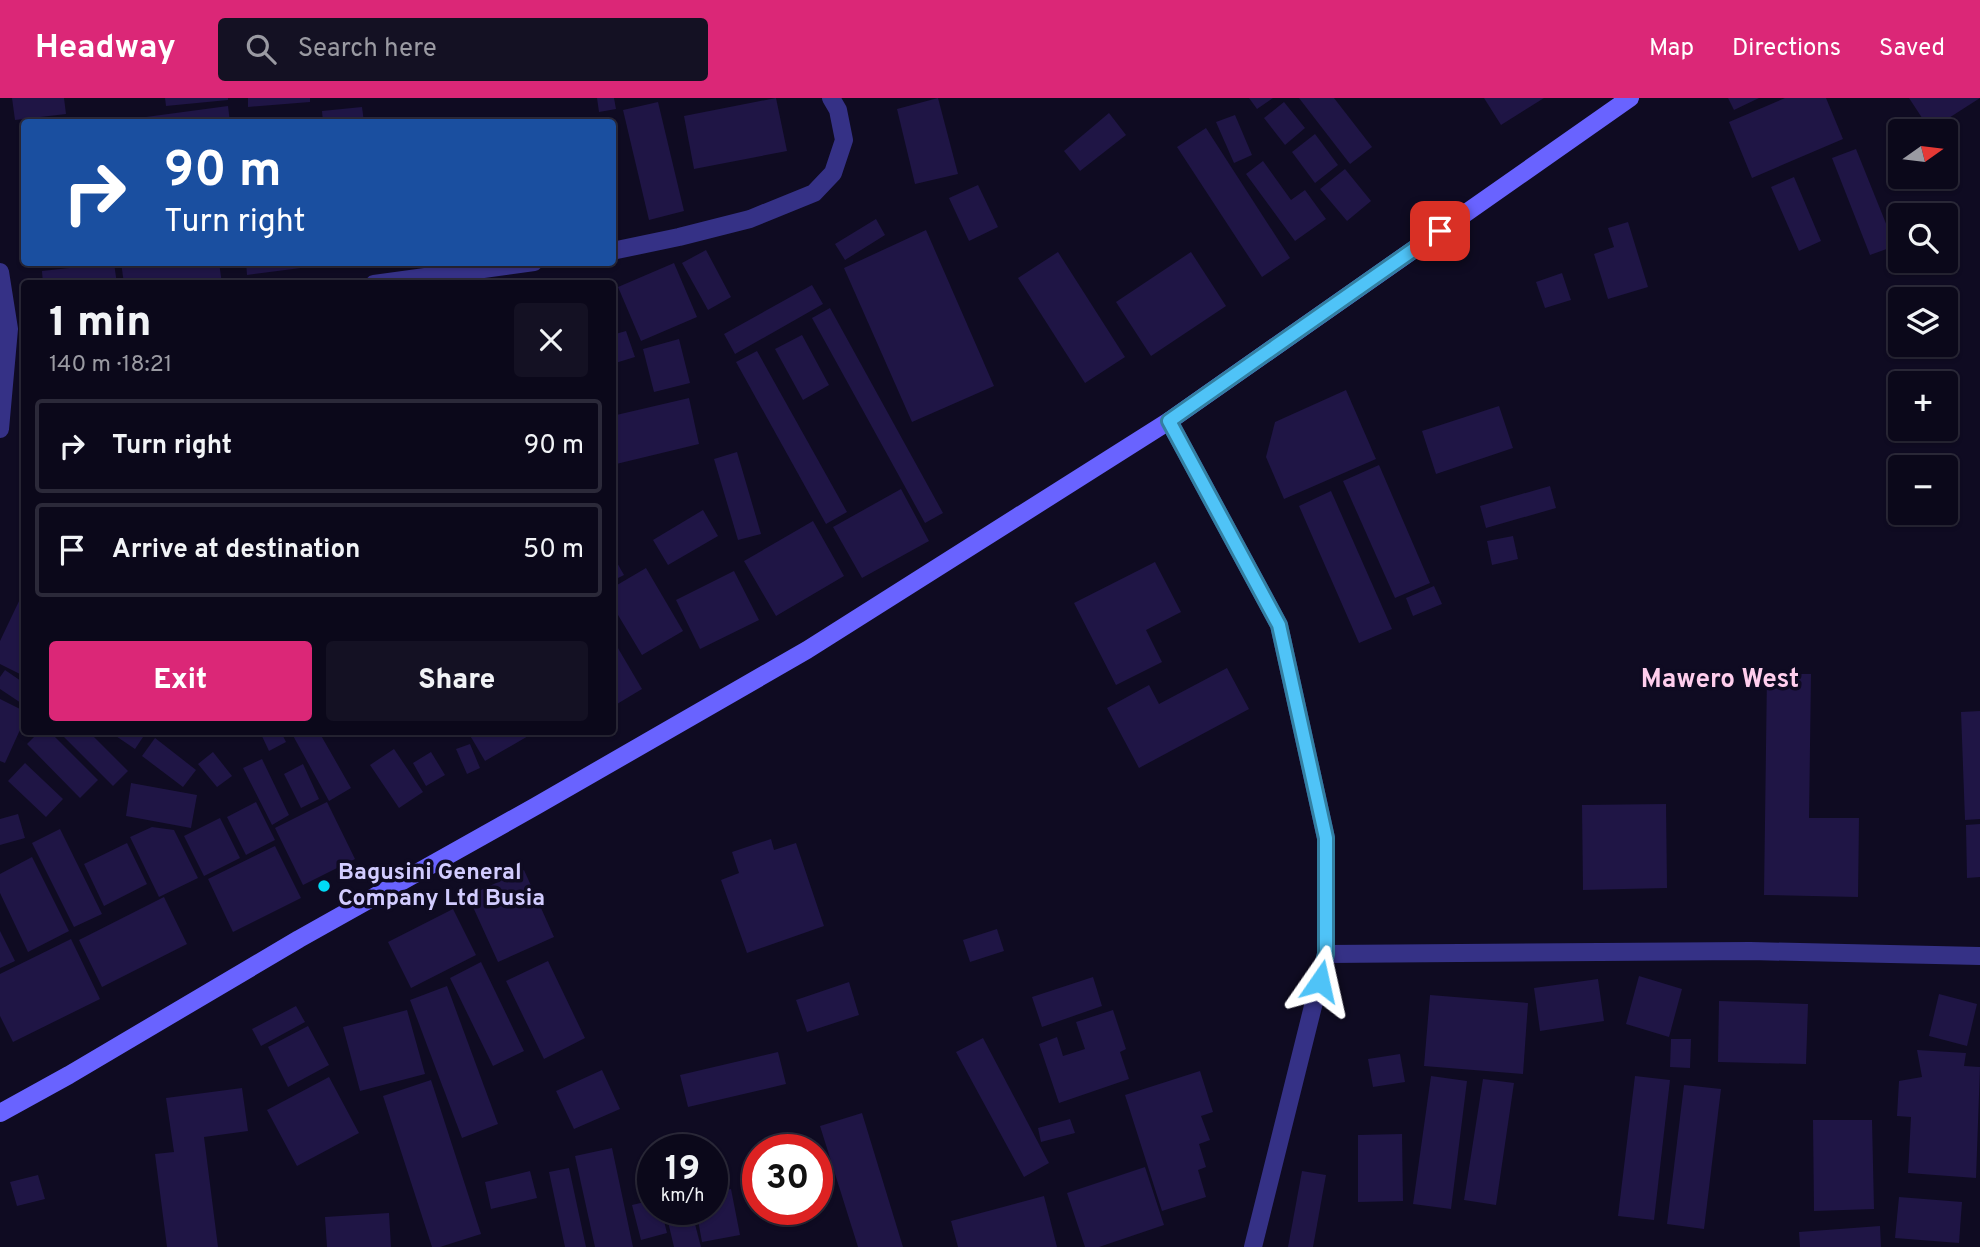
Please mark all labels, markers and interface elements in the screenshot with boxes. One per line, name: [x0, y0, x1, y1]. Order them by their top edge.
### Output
search box: [218, 18, 708, 81]
text: Headway: [35, 28, 176, 70]
icon: search: [242, 30, 280, 68]
text: Search here: [298, 33, 437, 66]
text: Map: [1649, 34, 1694, 64]
text: Directions: [1732, 34, 1841, 64]
text: Saved: [1879, 34, 1945, 64]
north arrow: [1888, 119, 1958, 189]
map controls: [1888, 119, 1958, 525]
text: 90 m: [164, 142, 282, 204]
icon: right: [49, 147, 140, 238]
pin: [1410, 201, 1470, 261]
text: Turn right: [164, 203, 306, 243]
button: search: [1888, 203, 1958, 273]
icon: arrive: [1421, 212, 1459, 250]
button: layers: [1888, 287, 1958, 357]
text: 1 min: [49, 298, 152, 351]
button: close: [514, 303, 588, 377]
text: 140 m · 18:21: [49, 351, 172, 380]
button: +: [1888, 371, 1958, 441]
icon: right: [53, 427, 91, 465]
text: Turn right: [112, 430, 232, 463]
text: 90 m: [524, 430, 584, 463]
button: −: [1888, 455, 1958, 525]
icon: arrive: [53, 531, 91, 569]
text: Arrive at destination: [112, 534, 360, 567]
text: 50 m: [523, 534, 584, 567]
button: Exit: [49, 641, 312, 721]
button: Share: [326, 641, 588, 721]
district label: Mawero West: [1641, 664, 1799, 697]
place label: Bagusini General Company Ltd Busia: [338, 859, 545, 914]
marker: Bagusini General Company Ltd Busia: [316, 878, 332, 894]
position arrow: [1283, 944, 1357, 1018]
speed limit sign: 30: [742, 1134, 833, 1225]
text: 19: [665, 1148, 700, 1192]
text: km/h: [661, 1185, 704, 1208]

